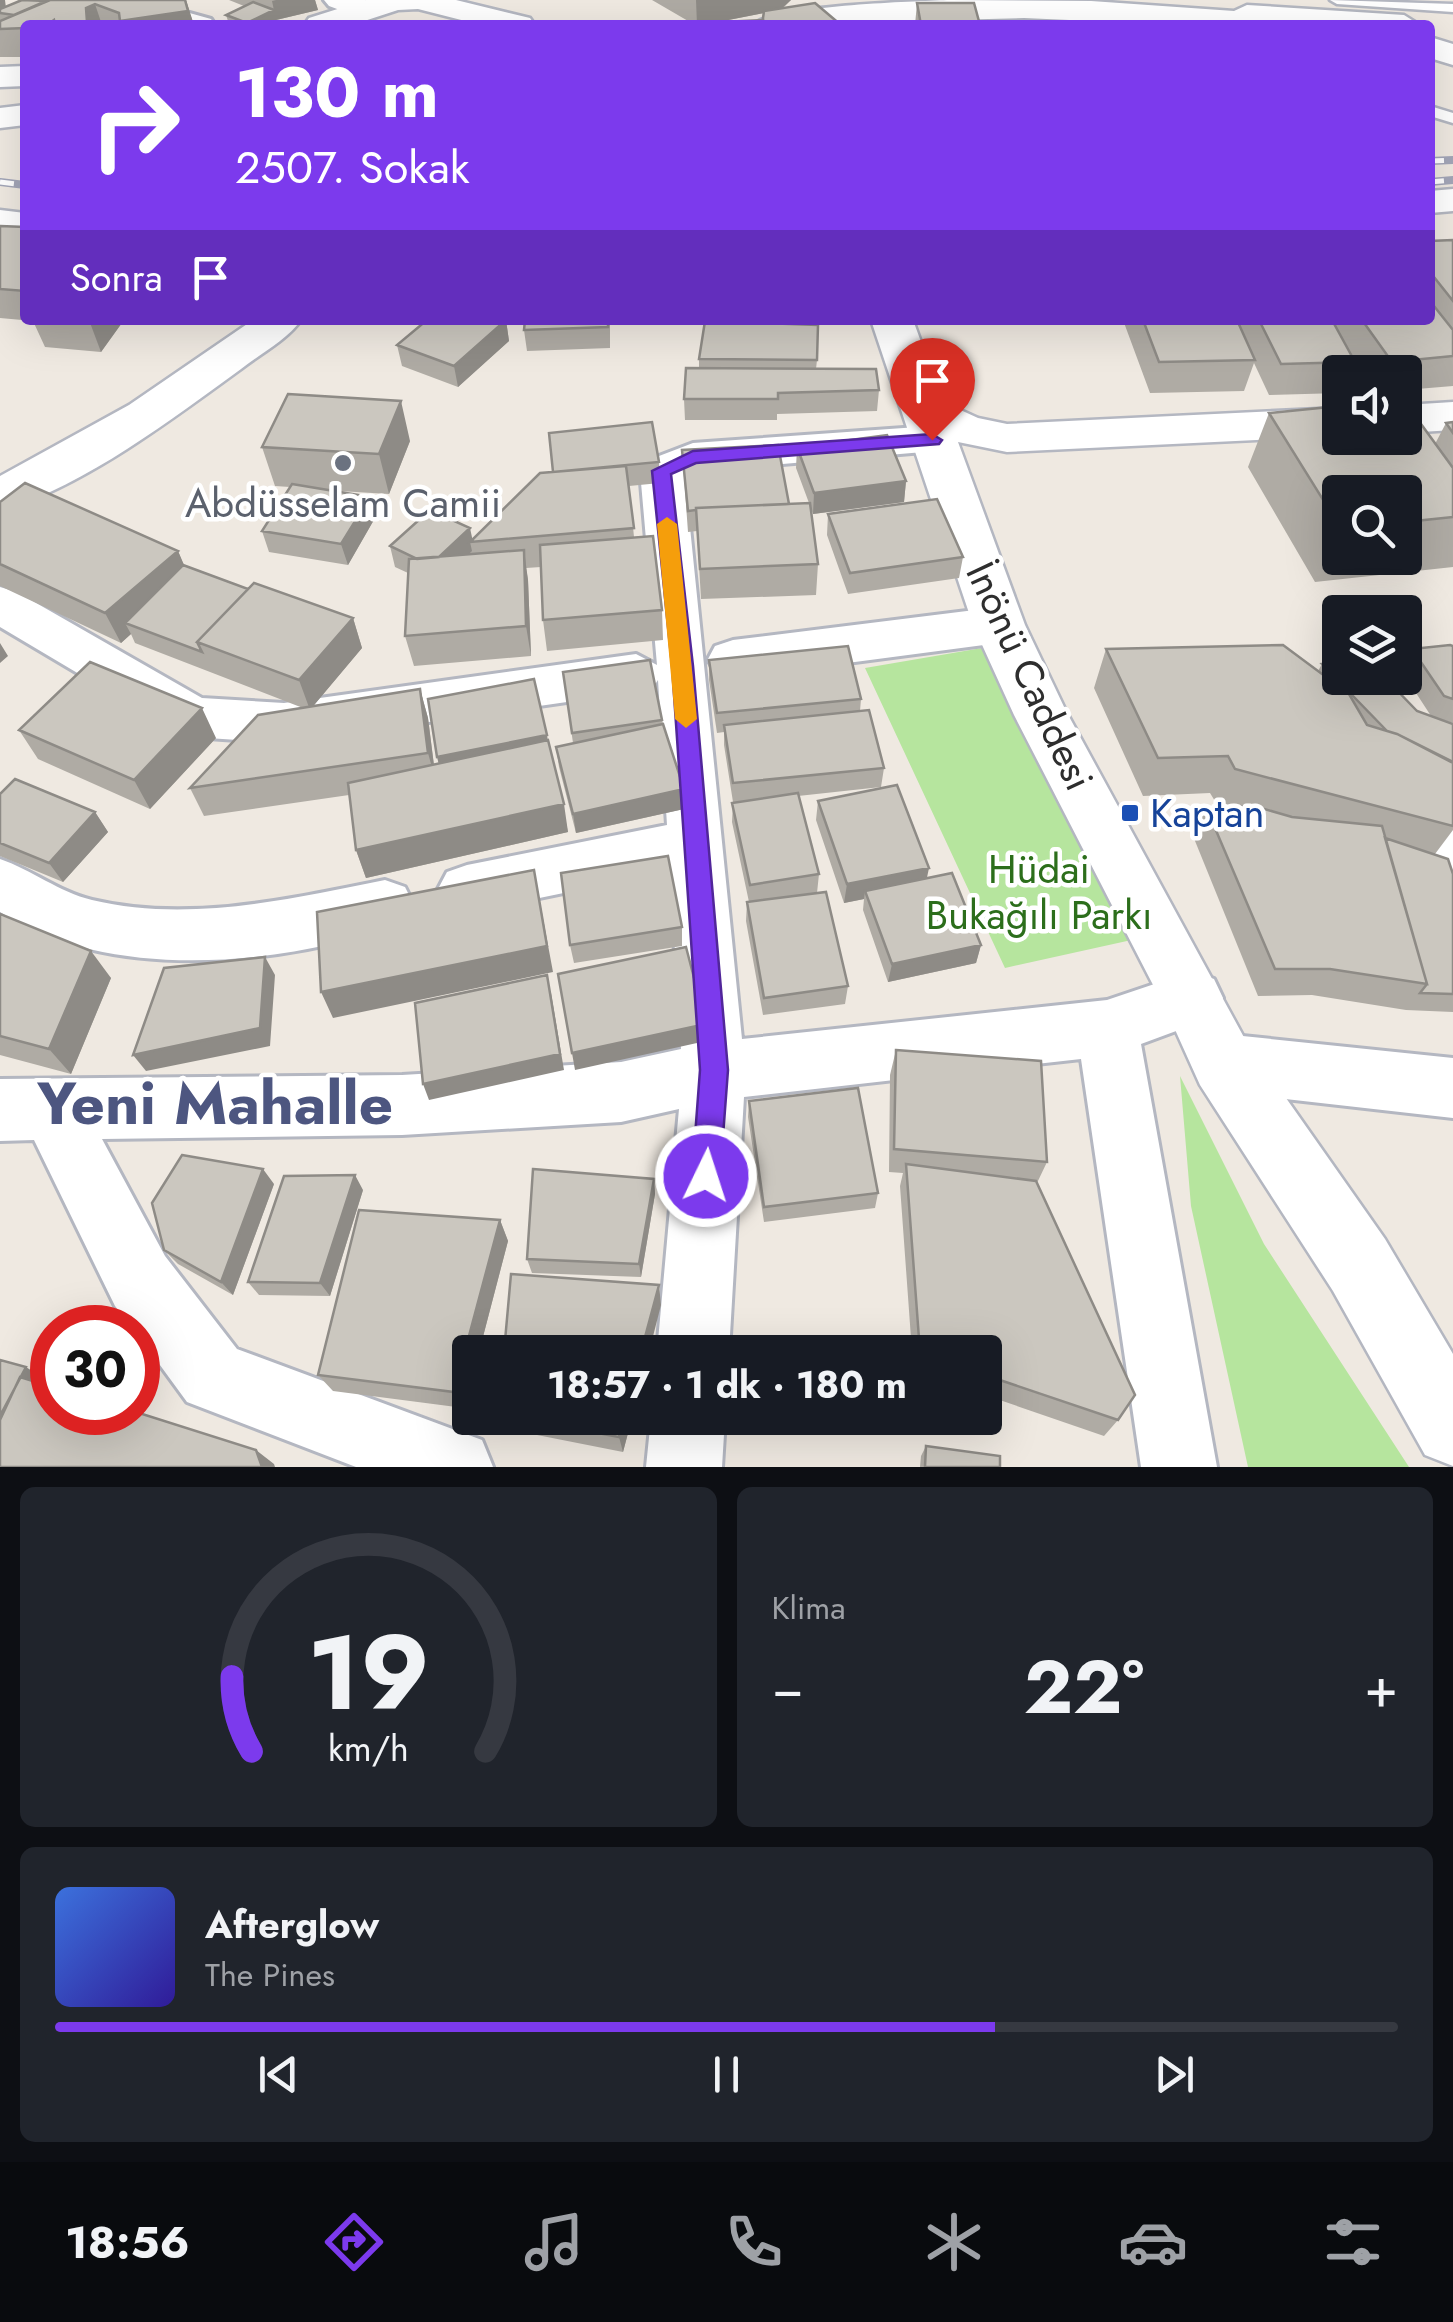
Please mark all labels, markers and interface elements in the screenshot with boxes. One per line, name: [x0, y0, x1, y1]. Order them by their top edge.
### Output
text: 130 m: [235, 42, 439, 143]
icon: right: [70, 60, 200, 190]
text: 2507. Sokak: [235, 135, 470, 200]
text: Sonra: [70, 250, 163, 305]
icon: arrive: [183, 250, 238, 305]
pin: [890, 338, 975, 441]
icon: arrive: [905, 353, 960, 408]
map controls: [1322, 355, 1422, 695]
button: sound: [1322, 355, 1422, 455]
marker: Abdüsselam Camii: [332, 452, 354, 474]
place label: Abdüsselam Camii: [185, 474, 501, 532]
button: search: [1322, 475, 1422, 575]
street label: İnönü Caddesi: [952, 552, 1108, 800]
button: layers: [1322, 595, 1422, 695]
place label: Kaptan: [1150, 784, 1264, 842]
marker: Kaptan: [1119, 802, 1141, 824]
park label: Hüdai Bukağılı Parkı: [926, 840, 1152, 944]
district label: Yeni Mahalle: [36, 1060, 393, 1147]
position arrow: [654, 1124, 758, 1228]
speed limit sign: 30: [30, 1305, 160, 1435]
text: 18:57 · 1 dk · 180 m: [547, 1357, 907, 1412]
text: Klima: [772, 1585, 846, 1631]
text: 19: [307, 1598, 430, 1748]
text: 22°: [1024, 1633, 1144, 1741]
text: −: [772, 1648, 804, 1728]
text: +: [1364, 1648, 1398, 1728]
text: km/h: [328, 1723, 409, 1774]
text: Afterglow: [205, 1897, 379, 1952]
text: The Pines: [205, 1952, 335, 1998]
icon: previous: [251, 2047, 306, 2102]
icon: pause: [699, 2047, 754, 2102]
icon: next: [1147, 2047, 1202, 2102]
icon: directions: [319, 2207, 389, 2277]
icon: music: [519, 2207, 589, 2277]
icon: phone: [719, 2207, 789, 2277]
icon: climate: [919, 2207, 989, 2277]
icon: car: [1118, 2207, 1188, 2277]
icon: filters: [1318, 2207, 1388, 2277]
text: 18:56: [65, 2210, 190, 2275]

